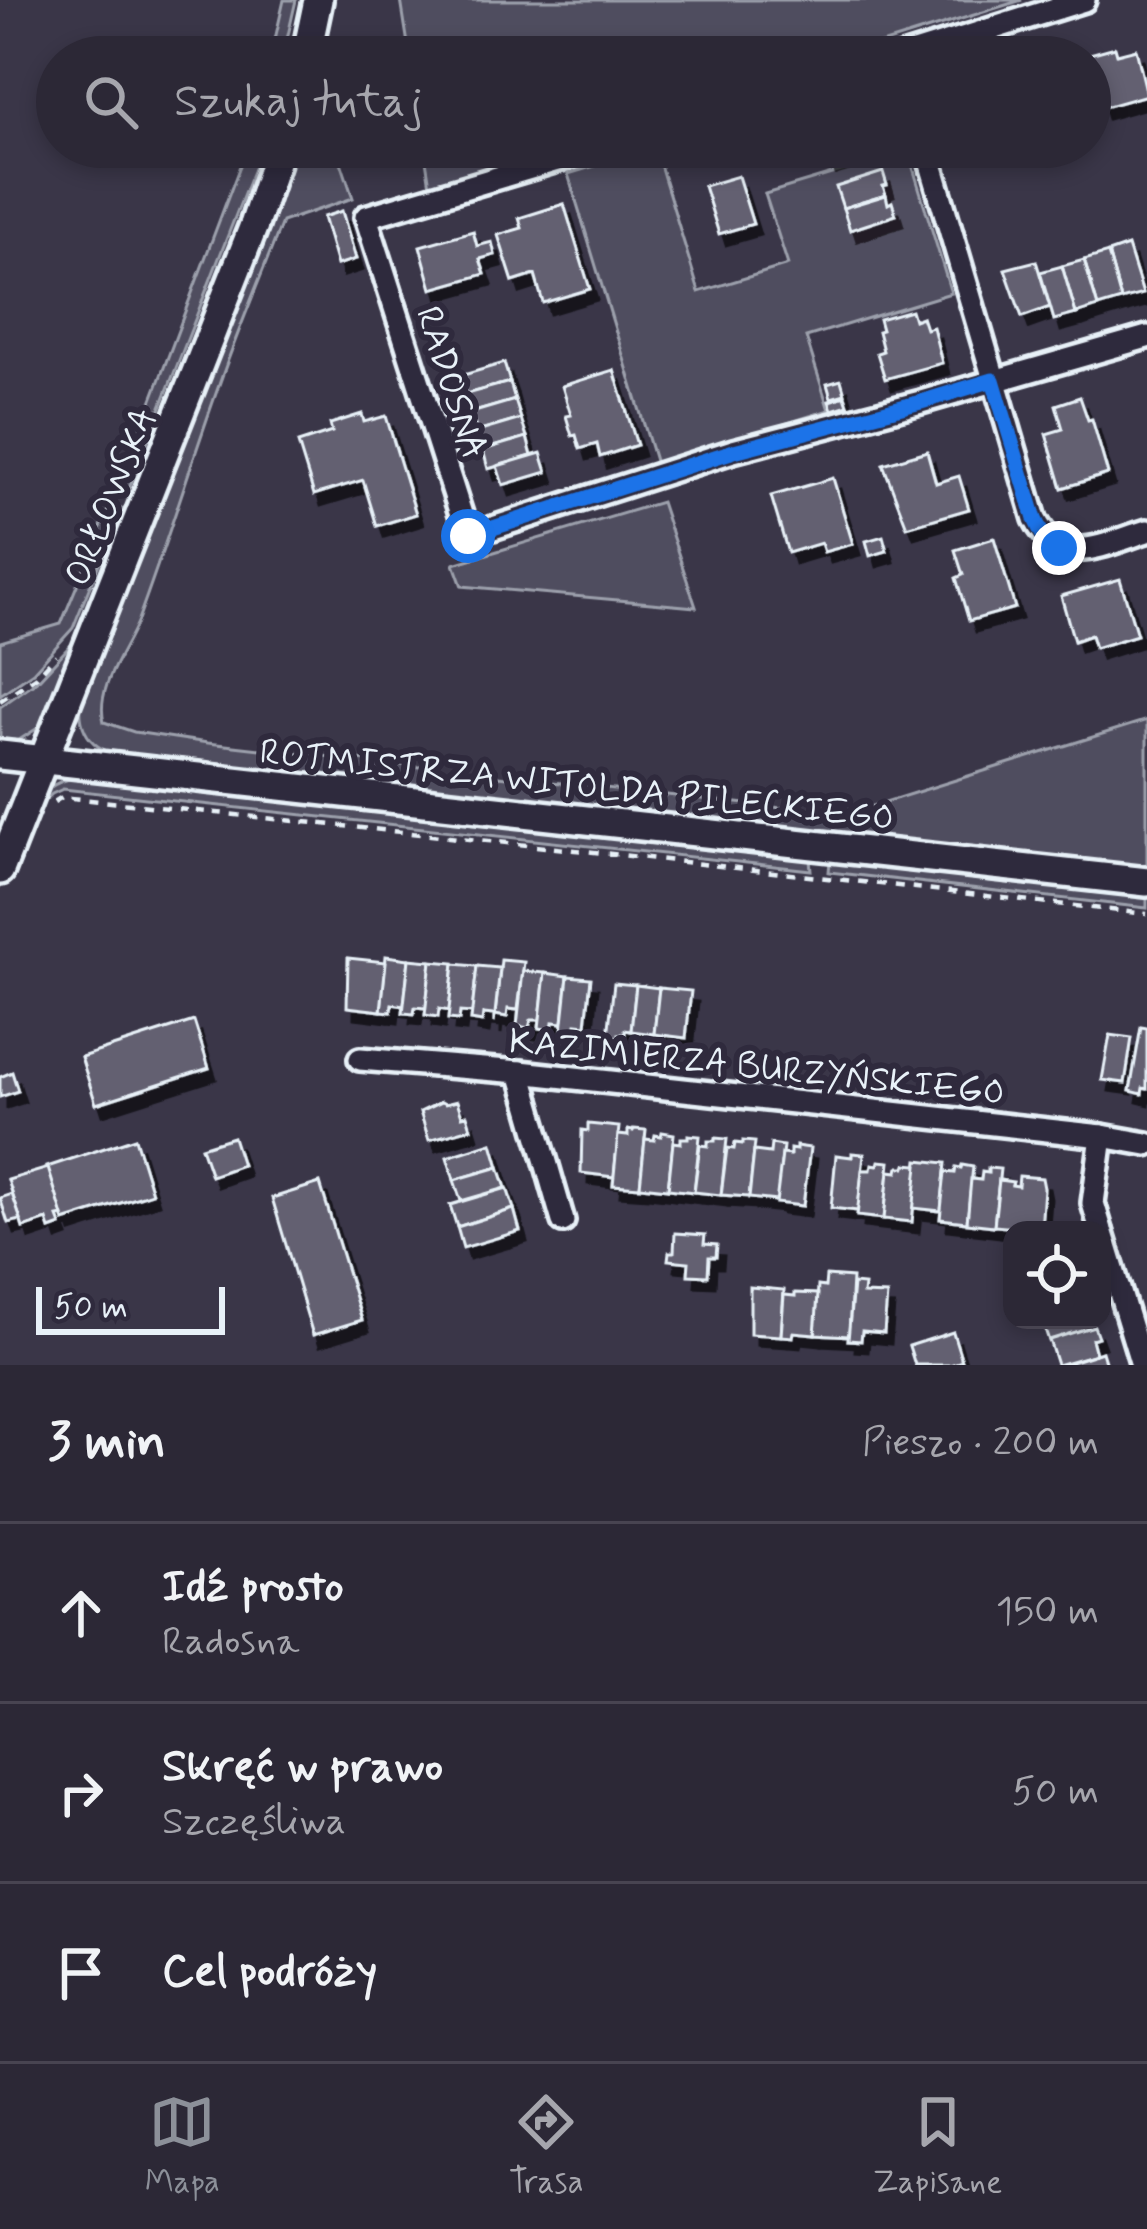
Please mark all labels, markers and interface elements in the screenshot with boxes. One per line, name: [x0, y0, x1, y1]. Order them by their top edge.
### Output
search box: [36, 36, 1111, 168]
icon: search: [78, 69, 144, 135]
text: Szukaj tutaj: [174, 73, 423, 132]
street label: RADOSNA: [403, 301, 496, 465]
street label: ORŁOWSKA: [55, 401, 169, 593]
route start: [441, 509, 495, 563]
route end: [1032, 521, 1086, 575]
street label: ROTMISTRZA WITOLDA PILECKIEGO: [257, 730, 896, 843]
street label: KAZIMIERZA BURZYŃSKIEGO: [506, 1019, 1007, 1118]
map controls: [1003, 1221, 1111, 1329]
button: locate: [1003, 1221, 1111, 1329]
scale bar: [36, 1281, 225, 1334]
text: 50 m: [54, 1286, 128, 1330]
text: 3 min: [48, 1410, 166, 1476]
text: Pieszo · 200 m: [862, 1418, 1099, 1469]
text: Idź prosto: [162, 1558, 344, 1617]
icon: ahead: [48, 1580, 114, 1646]
text: 150 m: [996, 1587, 1099, 1638]
text: Radosna: [162, 1617, 299, 1668]
text: Skręć w prawo: [162, 1738, 443, 1797]
icon: right: [48, 1760, 114, 1826]
text: 50 m: [1012, 1767, 1099, 1818]
text: Szczęśliwa: [162, 1797, 346, 1848]
icon: arrive: [48, 1940, 114, 2006]
text: Cel podróży: [162, 1943, 377, 2002]
tab: Mapa: [145, 2089, 220, 2205]
tab: Trasa: [509, 2089, 584, 2205]
tab: Zapisane: [873, 2089, 1002, 2205]

